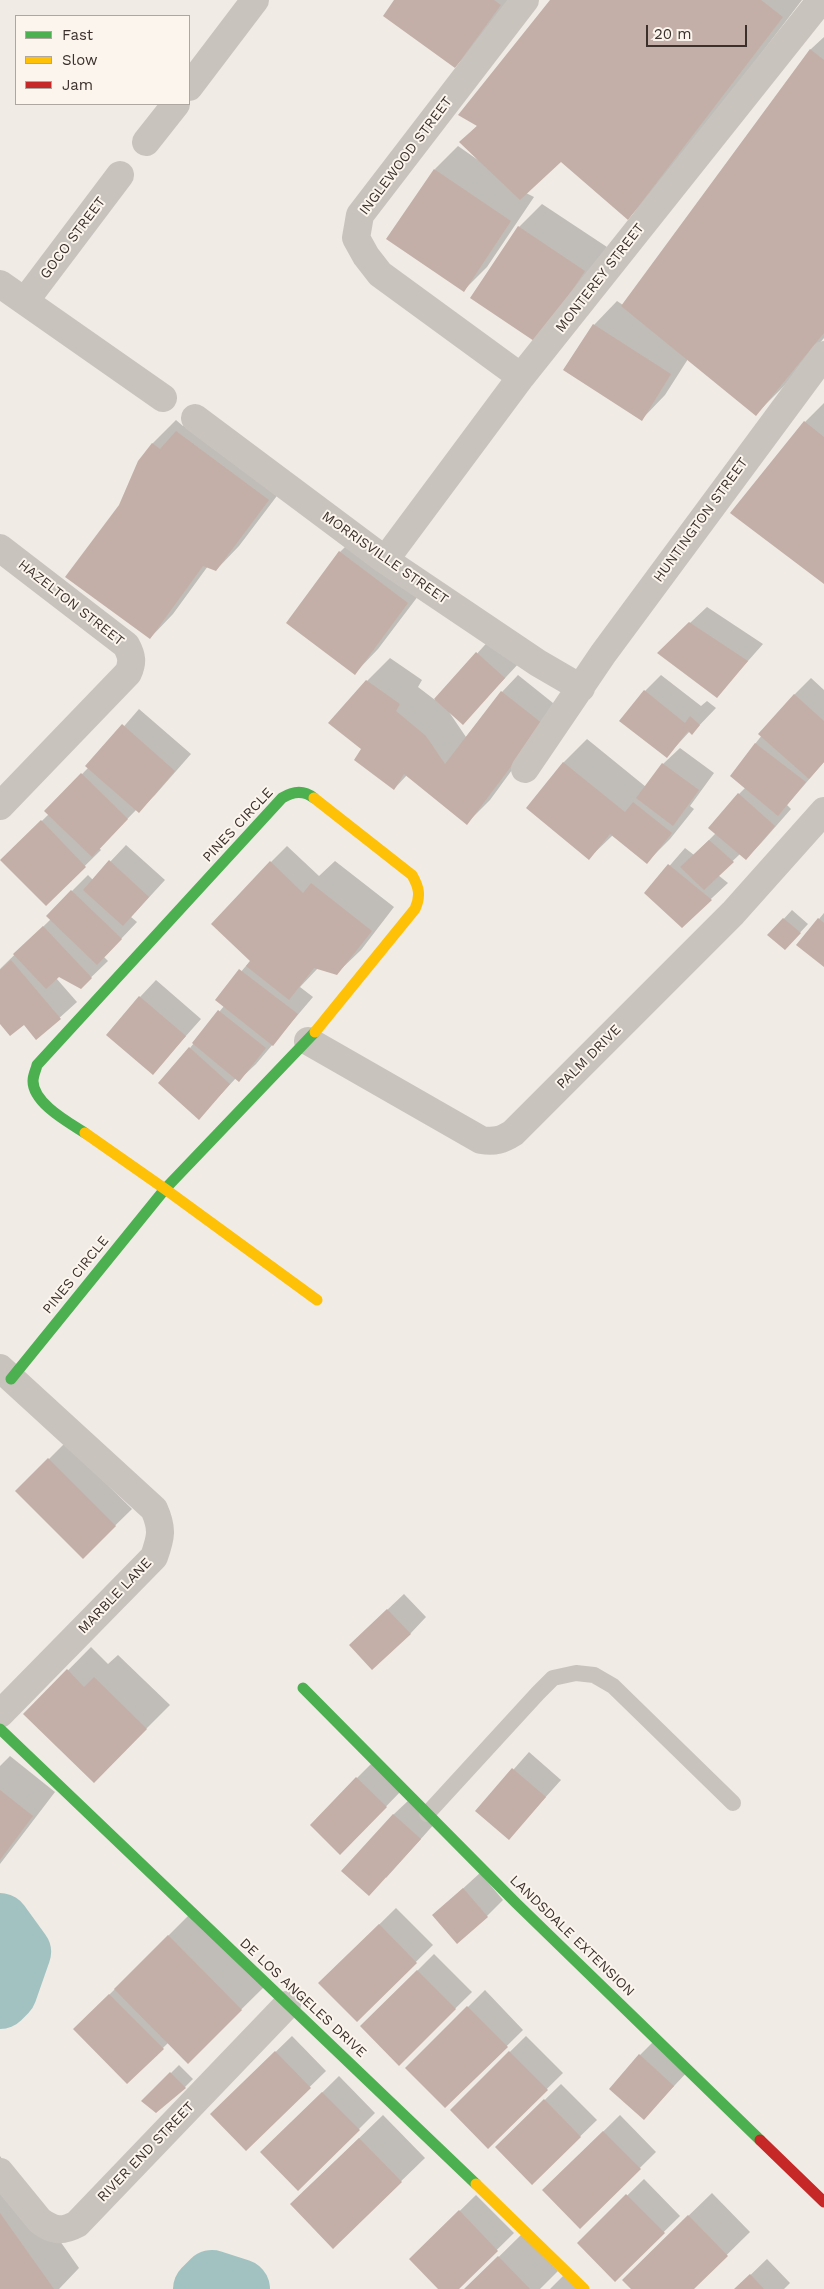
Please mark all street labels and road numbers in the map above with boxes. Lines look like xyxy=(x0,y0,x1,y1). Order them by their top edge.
street label: INGLEWOOD STREET xyxy=(356,94,456,218)
street label: GOCO STREET xyxy=(37,194,109,282)
street label: MONTEREY STREET xyxy=(552,220,648,336)
street label: HUNTINGTON STREET xyxy=(650,455,752,585)
street label: MORRISVILLE STREET xyxy=(319,508,451,608)
street label: HAZELTON STREET xyxy=(15,556,127,650)
street label: PINES CIRCLE xyxy=(199,784,277,866)
street label: PALM DRIVE xyxy=(553,1021,625,1093)
street label: PINES CIRCLE xyxy=(39,1233,113,1317)
street label: MARBLE LANE xyxy=(75,1555,155,1637)
street label: LANDSDALE EXTENSION xyxy=(506,1872,638,2000)
street label: DE LOS ANGELES DRIVE xyxy=(236,1935,370,2061)
street label: RIVER END STREET xyxy=(94,2099,198,2205)

